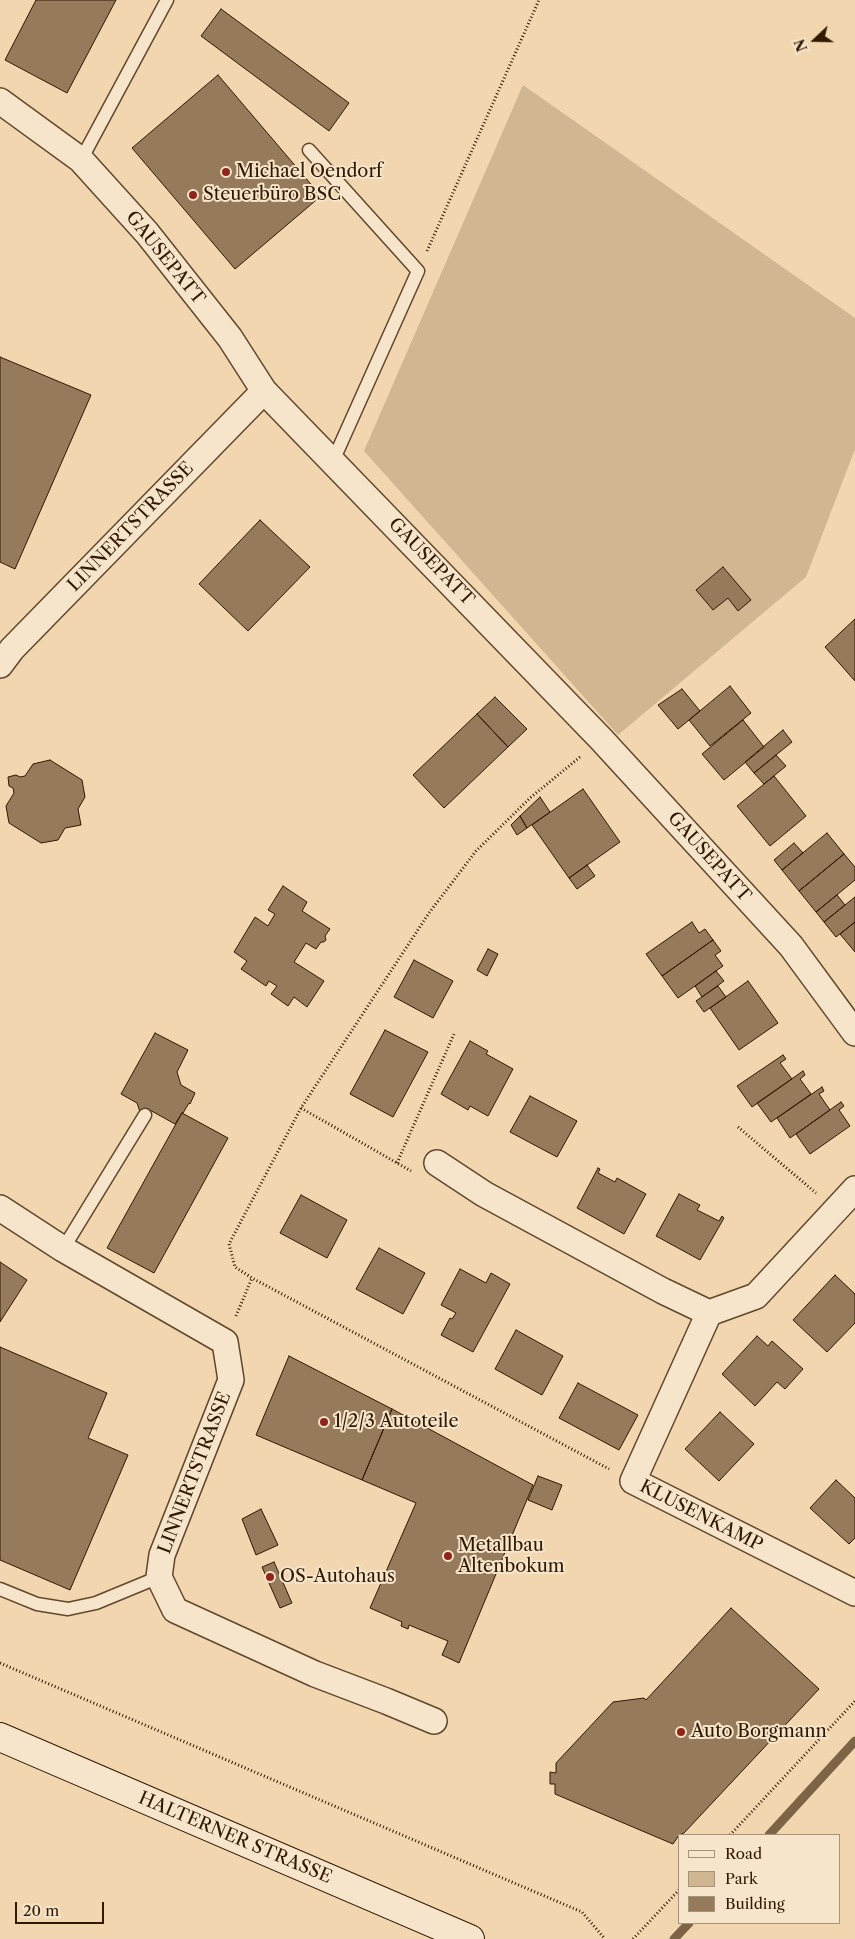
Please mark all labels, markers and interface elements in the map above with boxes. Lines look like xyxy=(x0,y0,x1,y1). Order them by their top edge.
north arrow xyxy=(790,15,840,65)
text: N xyxy=(790,36,812,54)
place label: Michael Oendorf xyxy=(236,161,382,183)
marker: Michael Oendorf xyxy=(220,166,232,178)
place label: Steuerbüro BSC xyxy=(203,184,341,206)
marker: Steuerbüro BSC xyxy=(187,189,199,201)
street label: GAUSEPATT xyxy=(121,207,209,309)
street label: LINNERTSTRASSE xyxy=(64,458,198,596)
street label: GAUSEPATT xyxy=(384,514,478,610)
street label: GAUSEPATT xyxy=(663,808,755,906)
street label: LINNERTSTRASSE xyxy=(154,1389,236,1557)
place label: 1/2/3 Autoteile xyxy=(334,1411,459,1433)
marker: 1/2/3 Autoteile xyxy=(318,1416,330,1428)
street label: KLUSENKAMP xyxy=(636,1476,766,1556)
place label: Metallbau Altenbokum xyxy=(458,1535,565,1578)
marker: Metallbau Altenbokum xyxy=(442,1550,454,1562)
place label: OS-Autohaus xyxy=(280,1566,395,1588)
marker: OS-Autohaus xyxy=(264,1571,276,1583)
place label: Auto Borgmann xyxy=(691,1721,827,1743)
marker: Auto Borgmann xyxy=(675,1726,687,1738)
street label: HALTERNER STRASSE xyxy=(135,1787,335,1889)
legend xyxy=(678,1834,840,1924)
text: Road xyxy=(725,1844,762,1863)
text: Park xyxy=(725,1869,758,1888)
scale bar xyxy=(18,1892,106,1924)
text: Building xyxy=(725,1894,785,1913)
text: 20 m xyxy=(23,1901,59,1920)

